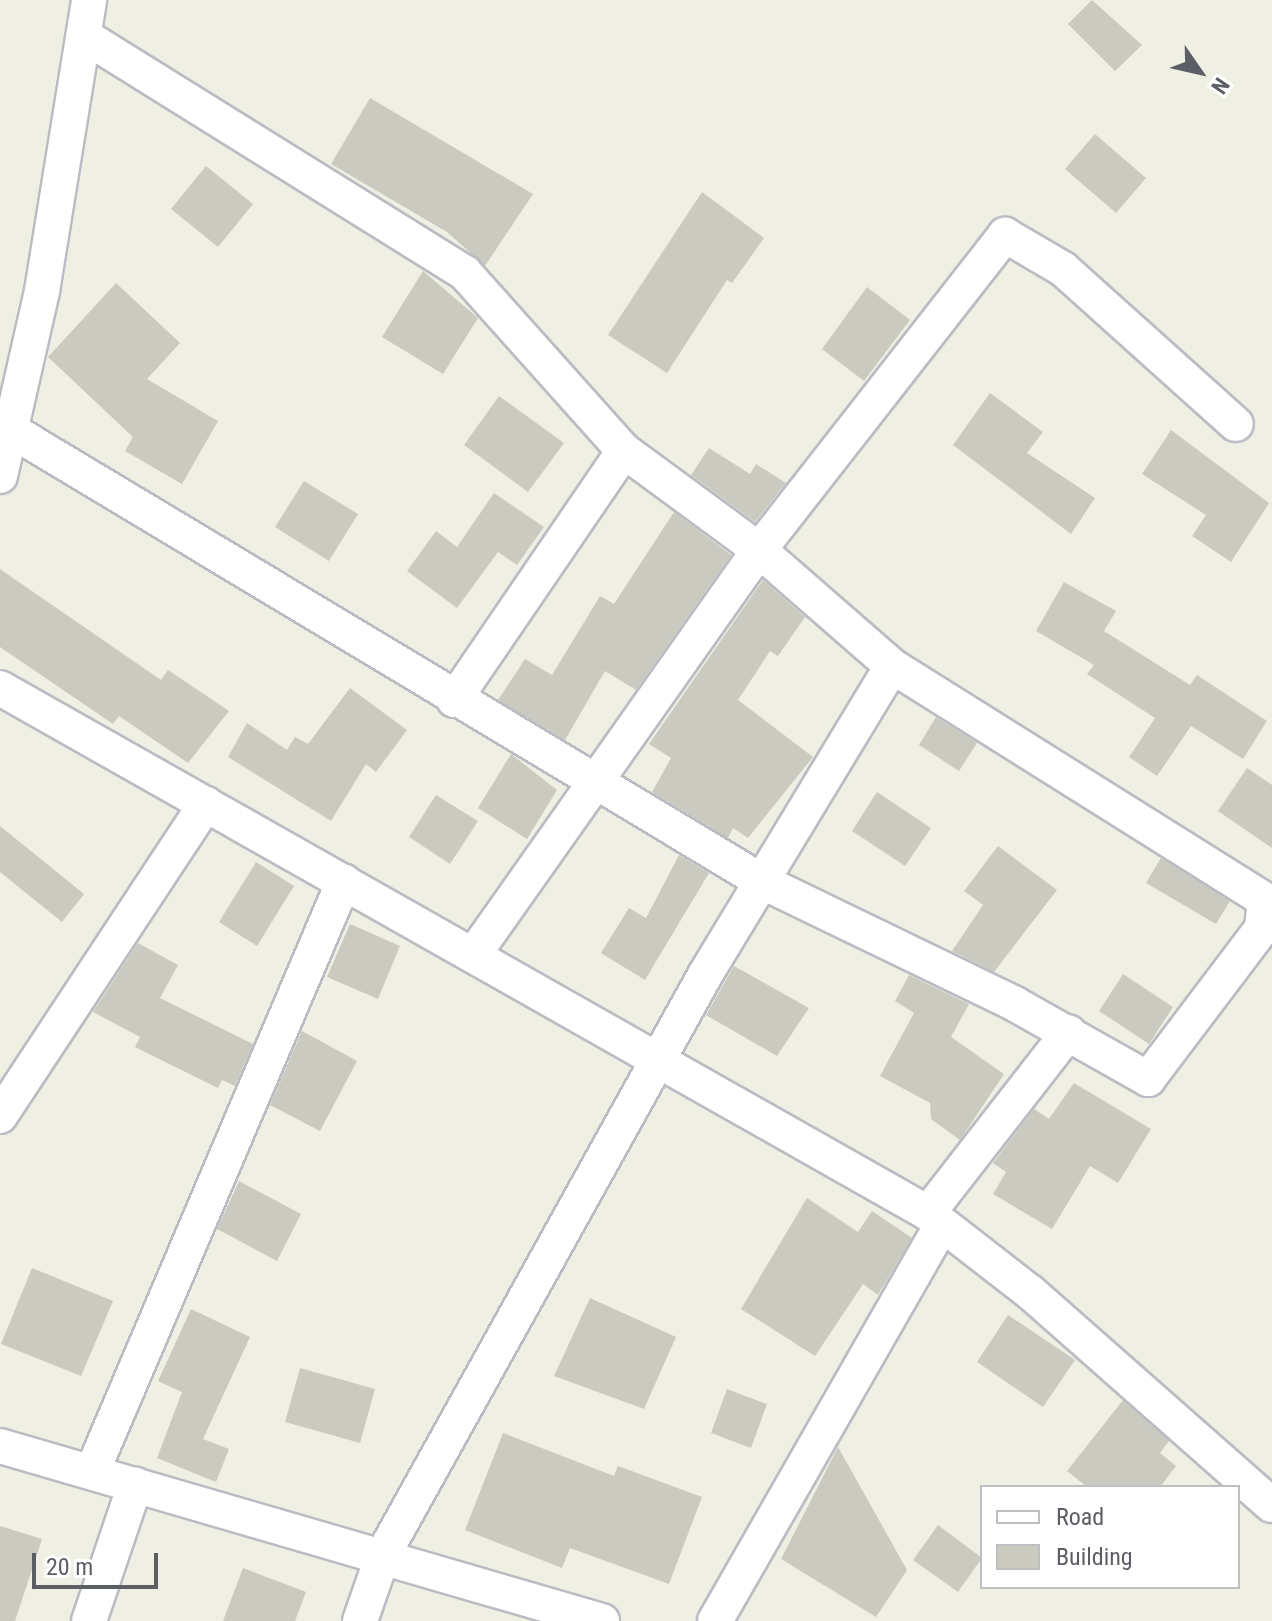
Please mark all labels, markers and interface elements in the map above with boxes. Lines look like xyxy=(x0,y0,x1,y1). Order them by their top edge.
north arrow xyxy=(1160,32,1240,112)
text: N xyxy=(1206,73,1234,98)
legend xyxy=(980,1485,1240,1589)
text: Road xyxy=(1056,1503,1104,1531)
scale bar xyxy=(36,1537,162,1587)
text: Building xyxy=(1056,1543,1133,1571)
text: 20 m xyxy=(46,1553,93,1581)

